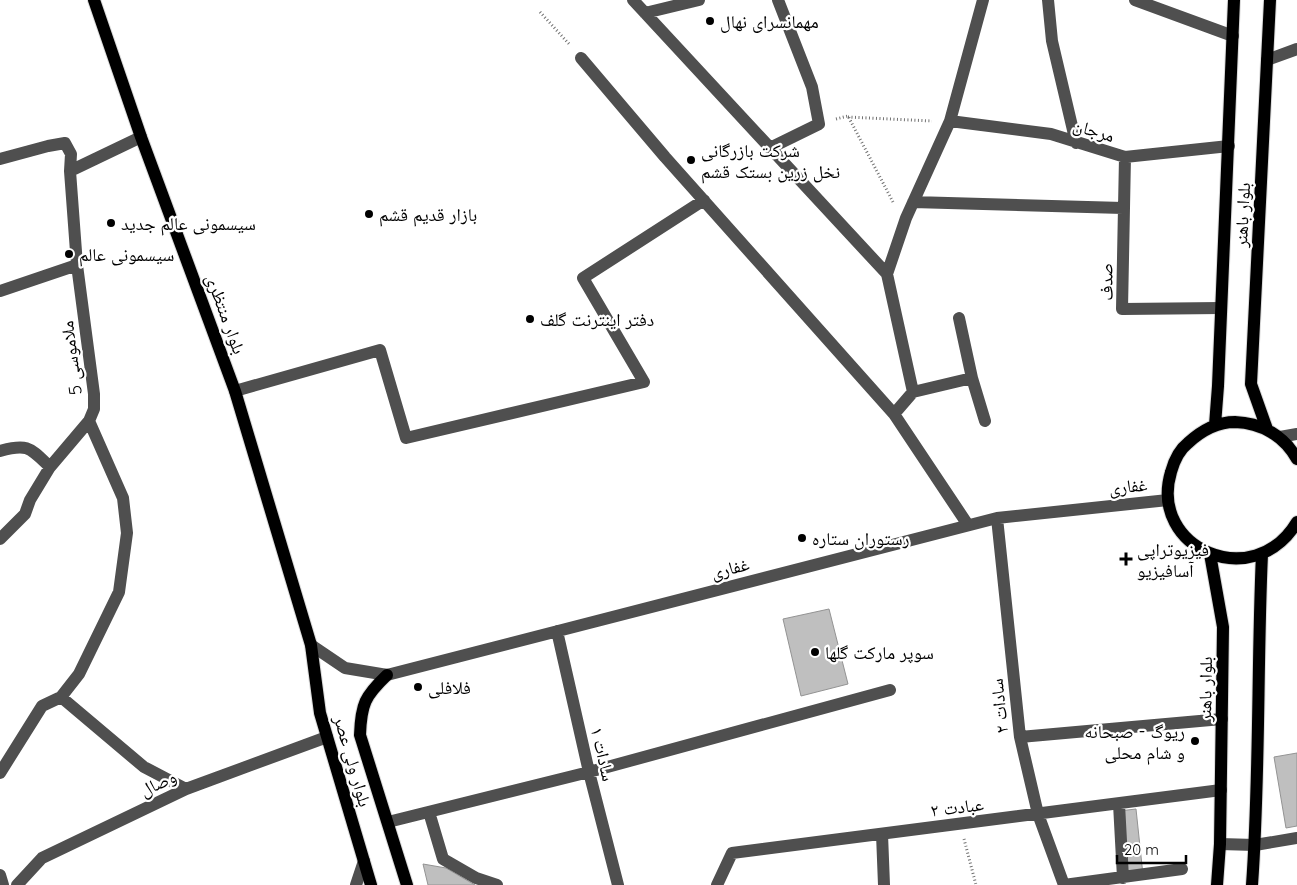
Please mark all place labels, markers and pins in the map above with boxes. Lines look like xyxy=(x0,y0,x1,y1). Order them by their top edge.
place label: مهمانسرای نهال xyxy=(720,10,819,33)
marker: مهمانسرای نهال xyxy=(704,15,716,27)
place label: شرکت بازرگانی نخل زرین بستک قشم xyxy=(701,139,840,184)
marker: شرکت بازرگانی نخل زرین بستک قشم xyxy=(685,154,697,166)
place label: بازار قدیم قشم xyxy=(379,203,477,227)
marker: بازار قدیم قشم xyxy=(363,208,375,220)
place label: سیسمونی عالم جدید xyxy=(121,212,256,236)
marker: سیسمونی عالم جدید xyxy=(105,217,117,229)
place label: سیسمونی عالم xyxy=(79,243,174,267)
marker: سیسمونی عالم xyxy=(63,248,75,260)
place label: دفتر اینترنت گلف xyxy=(540,308,654,331)
marker: دفتر اینترنت گلف xyxy=(524,313,536,325)
place label: رستوران ستاره xyxy=(812,527,910,550)
marker: رستوران ستاره xyxy=(796,532,808,544)
place label: فیزیوتراپی آسافیزیو xyxy=(1137,538,1209,582)
marker: فیزیوتراپی آسافیزیو xyxy=(1119,552,1133,566)
place label: سوپر مارکت گلها xyxy=(825,641,934,664)
marker: سوپر مارکت گلها xyxy=(809,646,821,658)
place label: فلافلی xyxy=(428,676,471,699)
marker: فلافلی xyxy=(412,681,424,693)
place label: ریوگ - صبحانه و شام محلی xyxy=(1085,720,1185,765)
marker: ریوگ - صبحانه و شام محلی xyxy=(1189,735,1201,747)

